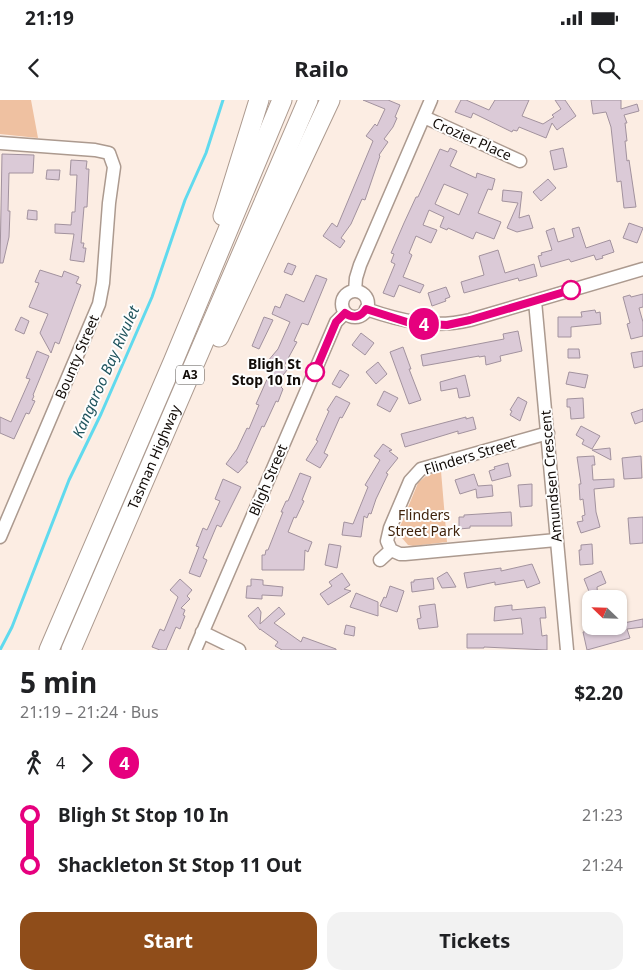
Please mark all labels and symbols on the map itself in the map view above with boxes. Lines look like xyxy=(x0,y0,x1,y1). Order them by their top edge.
street label: Crozier Place xyxy=(430,113,515,164)
unlabelled marker xyxy=(561,280,581,300)
water label: Kangaroo Bay Rivulet xyxy=(67,302,144,441)
line badge: 4 xyxy=(408,308,440,340)
street label: Bounty Street xyxy=(50,312,103,402)
place label: Bligh St Stop 10 In xyxy=(232,354,301,389)
marker: Bligh St Stop 10 In xyxy=(305,362,325,382)
road number: A3 xyxy=(176,366,204,384)
street label: Tasman Highway xyxy=(123,401,185,512)
street label: Amundsen Crescent xyxy=(535,409,566,543)
street label: Flinders Street xyxy=(422,433,518,478)
street label: Bligh Street xyxy=(244,441,291,519)
park label: Flinders Street Park xyxy=(388,505,461,540)
north arrow xyxy=(582,590,628,635)

